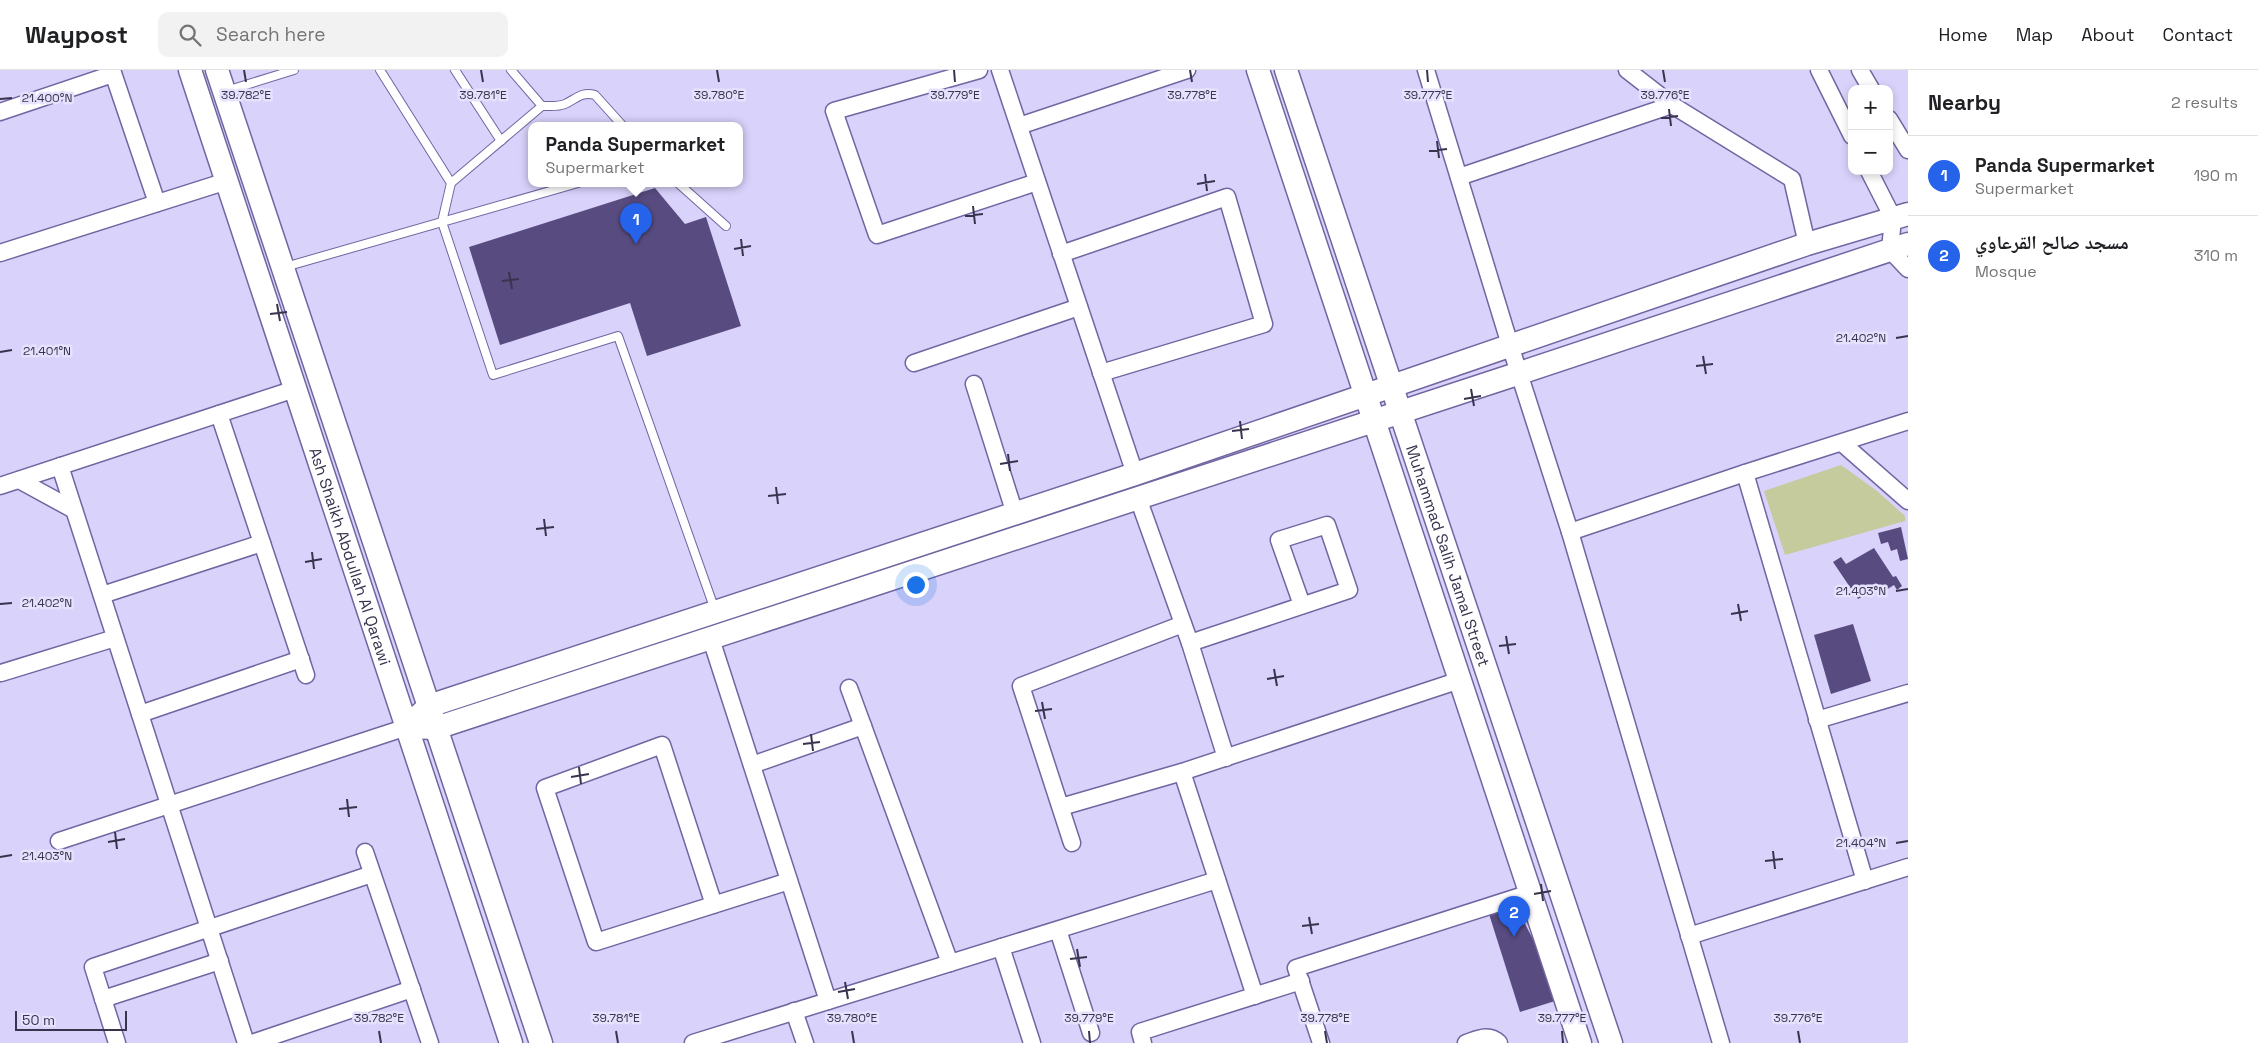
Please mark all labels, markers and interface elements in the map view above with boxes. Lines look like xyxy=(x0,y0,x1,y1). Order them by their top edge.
search box xyxy=(158,12,508,57)
text: Waypost xyxy=(25,19,128,50)
icon: search xyxy=(176,21,204,49)
text: Search here xyxy=(216,22,326,47)
text: Home xyxy=(1939,23,1988,46)
text: Map xyxy=(2016,23,2053,46)
text: About xyxy=(2081,23,2135,46)
text: Contact xyxy=(2163,23,2233,46)
map controls xyxy=(1848,85,1893,175)
button: + xyxy=(1848,85,1893,130)
text: 39.782°E xyxy=(221,87,271,103)
text: 39.781°E xyxy=(459,87,507,103)
text: 39.780°E xyxy=(694,87,744,103)
text: 39.779°E xyxy=(930,87,980,103)
text: 39.778°E xyxy=(1167,87,1217,103)
text: 39.777°E xyxy=(1404,87,1453,103)
text: 39.776°E xyxy=(1640,87,1690,103)
text: Nearby xyxy=(1928,89,2001,116)
text: 21.400°N xyxy=(22,90,72,106)
text: 2 results xyxy=(2171,92,2238,113)
popup xyxy=(528,122,743,187)
button: − xyxy=(1848,130,1893,175)
text: Panda Supermarket xyxy=(546,132,725,157)
text: Panda Supermarket xyxy=(1975,153,2155,178)
text: Supermarket xyxy=(546,157,645,178)
text: 1 xyxy=(1940,165,1948,186)
text: 190 m xyxy=(2193,165,2238,186)
text: Supermarket xyxy=(1975,178,2074,199)
pin: 1 xyxy=(620,203,652,244)
text: مسجد صالح القرعاوي xyxy=(1975,230,2129,255)
text: 2 xyxy=(1939,245,1949,266)
text: 310 m xyxy=(2194,245,2238,266)
text: Mosque xyxy=(1975,261,2037,282)
text: 21.402°N xyxy=(1836,330,1886,346)
text: 21.401°N xyxy=(23,343,71,359)
street label: Muhammad Salih Jamal Street xyxy=(1401,442,1495,669)
street label: Ash Shaikh Abdullah Al Qarawi xyxy=(304,445,396,668)
your location xyxy=(903,572,929,598)
text: 21.403°N xyxy=(1836,583,1886,599)
text: 21.402°N xyxy=(22,595,72,611)
text: 21.404°N xyxy=(1836,835,1886,851)
text: 21.403°N xyxy=(22,848,72,864)
pin: 2 xyxy=(1498,896,1530,937)
scale bar xyxy=(15,1008,128,1031)
text: 39.782°E xyxy=(354,1010,404,1026)
text: 39.781°E xyxy=(592,1010,640,1026)
text: 39.780°E xyxy=(827,1010,877,1026)
text: 39.779°E xyxy=(1064,1010,1114,1026)
text: 39.778°E xyxy=(1300,1010,1350,1026)
text: 39.777°E xyxy=(1538,1010,1587,1026)
text: 39.776°E xyxy=(1773,1010,1823,1026)
text: 50 m xyxy=(22,1011,55,1029)

